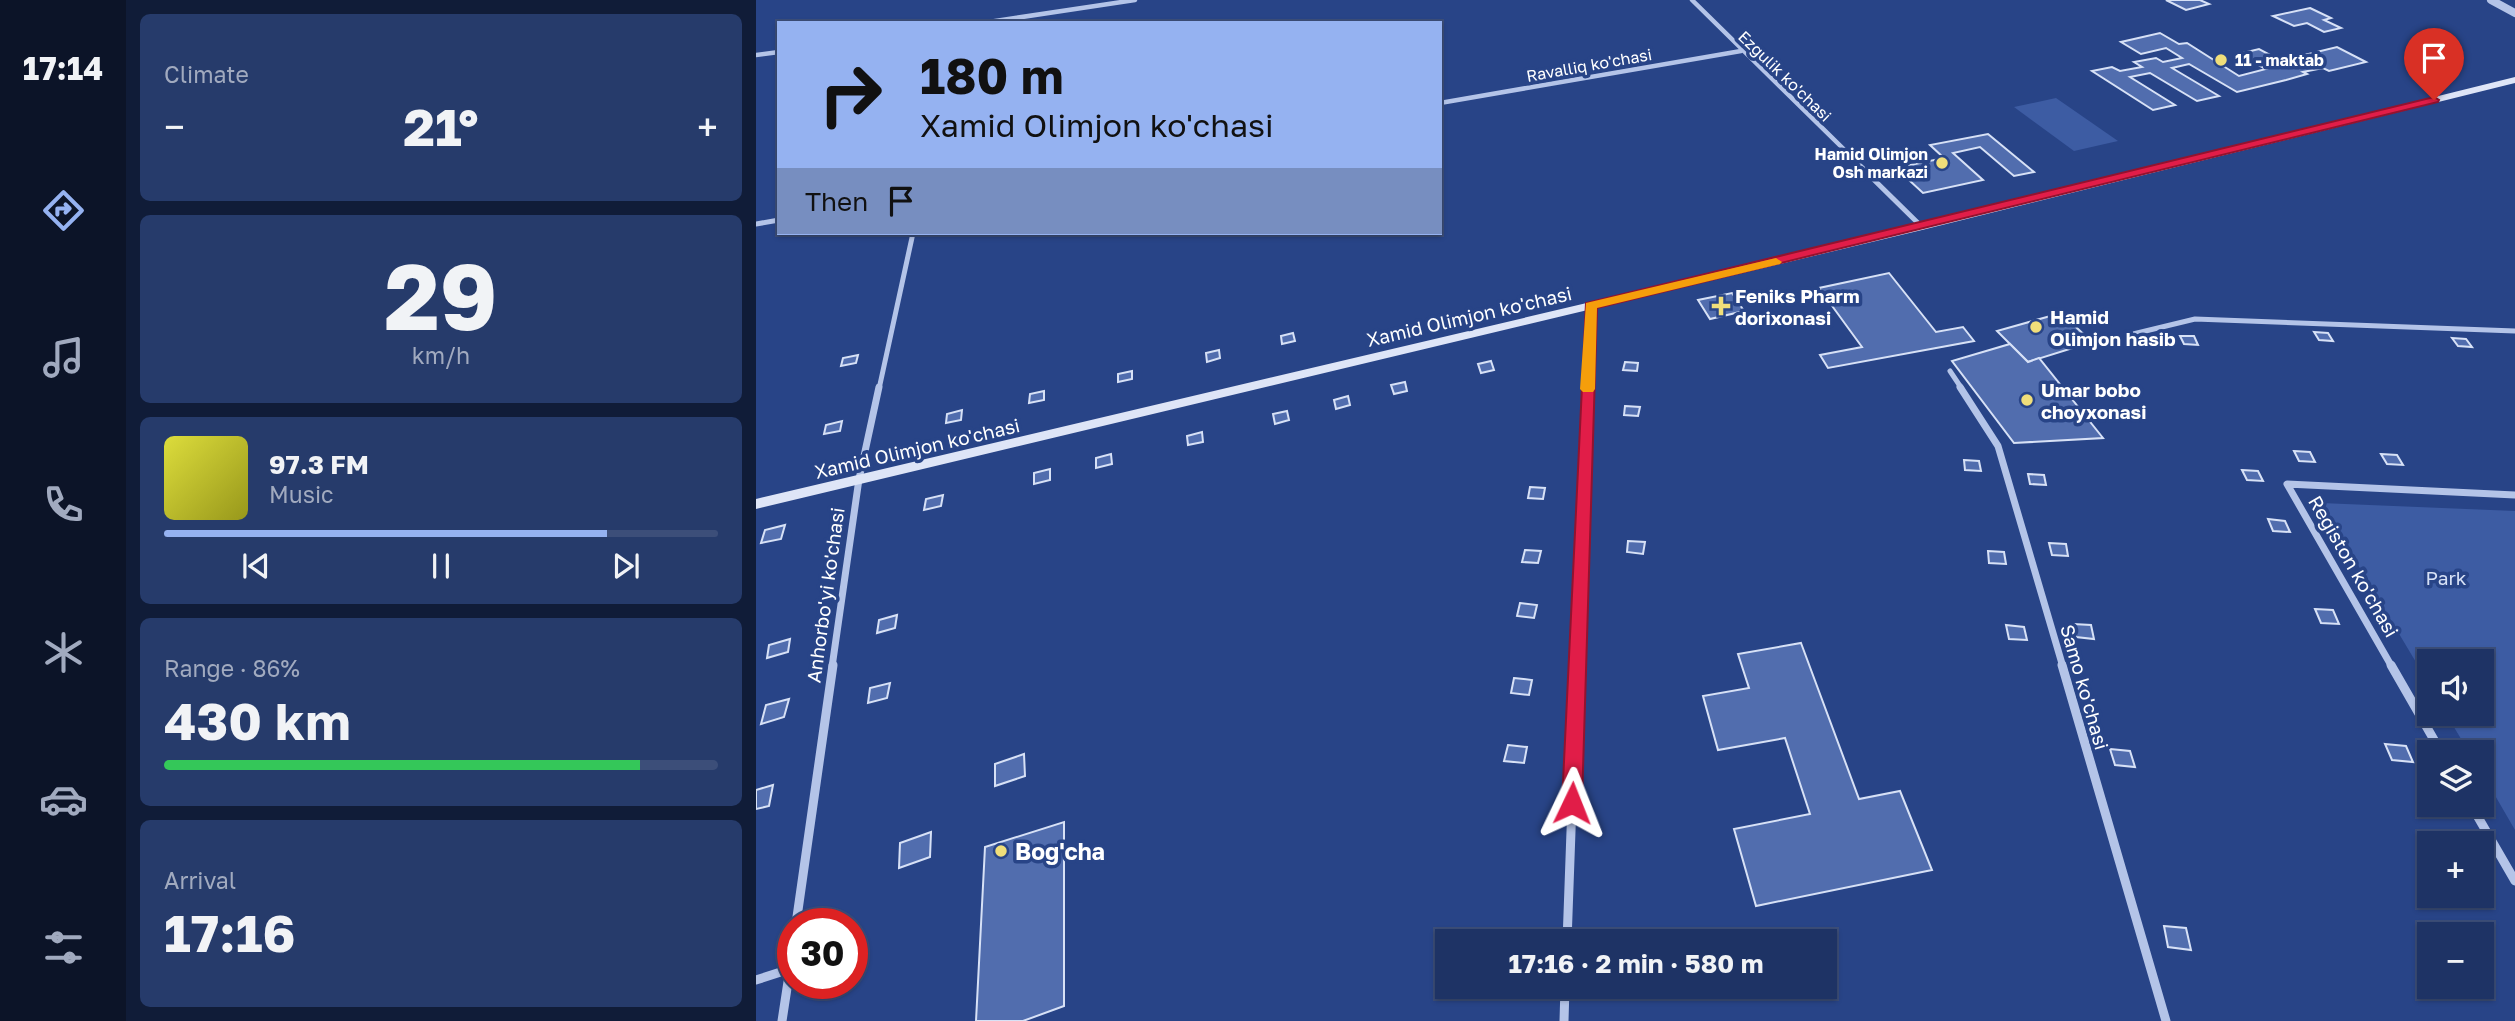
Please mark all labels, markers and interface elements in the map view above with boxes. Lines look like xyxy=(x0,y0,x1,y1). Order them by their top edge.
street label: Ezgulik ko'chasi xyxy=(1734,27,1836,125)
pin xyxy=(2404,28,2464,100)
icon: arrive xyxy=(2415,39,2453,77)
street label: Ravalliq ko'chasi xyxy=(1525,44,1653,86)
text: 180 m xyxy=(920,46,1064,105)
text: 17:14 xyxy=(23,49,103,87)
icon: right xyxy=(805,49,896,140)
place label: 11 - maktab xyxy=(2235,50,2324,70)
marker: 11 - maktab xyxy=(2213,52,2229,68)
text: Climate xyxy=(164,60,249,88)
text: 21° xyxy=(403,95,479,157)
text: − xyxy=(164,104,185,149)
text: + xyxy=(697,104,718,149)
text: Xamid Olimjon ko'chasi xyxy=(920,106,1274,144)
place label: Hamid Olimjon Osh markazi xyxy=(1815,144,1928,182)
marker: Hamid Olimjon Osh markazi xyxy=(1934,155,1950,171)
icon: arrive xyxy=(882,182,920,220)
icon: directions xyxy=(39,186,88,235)
text: Then xyxy=(805,186,868,217)
text: 29 xyxy=(384,241,498,350)
street label: Xamid Olimjon ko'chasi xyxy=(1364,281,1574,351)
place label: Feniks Pharm dorixonasi xyxy=(1735,284,1860,329)
marker: Feniks Pharm dorixonasi xyxy=(1713,298,1729,314)
place label: Hamid Olimjon hasib xyxy=(2050,305,2176,350)
marker: Hamid Olimjon hasib xyxy=(2028,319,2044,335)
icon: music xyxy=(39,333,88,382)
text: km/h xyxy=(412,341,470,369)
place label: Umar bobo choyxonasi xyxy=(2041,378,2146,423)
marker: Umar bobo choyxonasi xyxy=(2019,392,2035,408)
street label: Xamid Olimjon ko'chasi xyxy=(812,413,1022,483)
text: 97.3 FM xyxy=(269,449,369,480)
icon: phone xyxy=(39,480,88,529)
text: Music xyxy=(269,480,334,508)
street label: Registon ko'chasi xyxy=(2304,491,2404,641)
street label: Anhorbo'yi ko'chasi xyxy=(801,506,849,684)
icon: previous xyxy=(237,547,275,585)
icon: pause xyxy=(422,547,460,585)
icon: next xyxy=(607,547,645,585)
park label: Park xyxy=(2425,566,2467,589)
street label: Samo ko'chasi xyxy=(2056,622,2114,752)
icon: climate xyxy=(39,628,88,677)
map controls xyxy=(2417,649,2494,999)
button: sound xyxy=(2417,649,2494,726)
text: Range · 86% xyxy=(164,654,300,682)
text: 430 km xyxy=(164,689,351,751)
button: layers xyxy=(2417,740,2494,817)
position arrow xyxy=(1535,766,1609,840)
icon: car xyxy=(39,775,88,824)
button: + xyxy=(2417,831,2494,908)
place label: Bog'cha xyxy=(1015,837,1105,865)
marker: Bog'cha xyxy=(993,843,1009,859)
text: Arrival xyxy=(164,866,236,894)
text: 17:16 xyxy=(164,901,296,963)
speed limit sign: 30 xyxy=(777,908,868,999)
button: − xyxy=(2417,922,2494,999)
icon: filters xyxy=(39,923,88,972)
text: 17:16 · 2 min · 580 m xyxy=(1508,948,1764,979)

